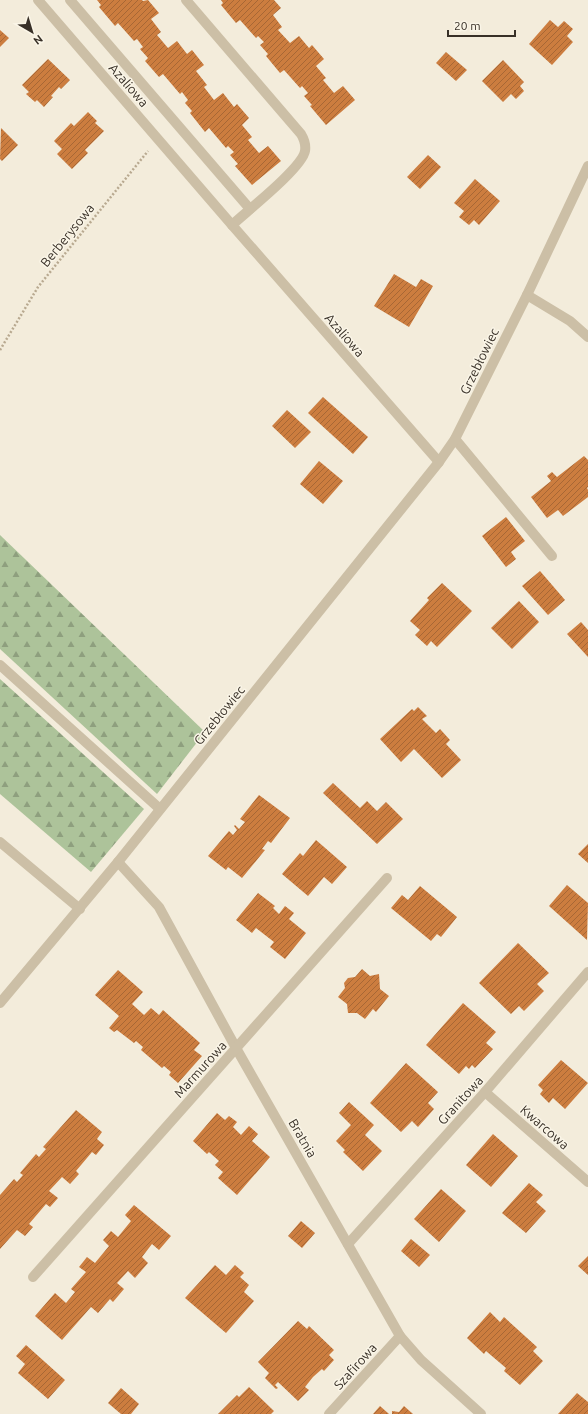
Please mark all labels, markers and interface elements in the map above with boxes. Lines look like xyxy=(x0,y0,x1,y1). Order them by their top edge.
north arrow xyxy=(12,12,52,52)
scale bar xyxy=(448,12,515,38)
text: 20 m xyxy=(454,19,481,32)
text: N xyxy=(31,33,45,47)
street label: Azaliowa xyxy=(107,61,151,109)
street label: Berberysowa xyxy=(37,201,97,269)
street label: Azaliowa xyxy=(323,311,367,359)
street label: Grzebłowiec xyxy=(457,326,501,396)
street label: Grzebłowiec xyxy=(191,683,247,747)
street label: Marmurowa xyxy=(171,1038,229,1100)
street label: Granitowa xyxy=(435,1073,485,1127)
street label: Kwarcowa xyxy=(518,1102,572,1152)
street label: Bratnia xyxy=(286,1116,320,1160)
street label: Szafirowa xyxy=(331,1340,379,1392)

